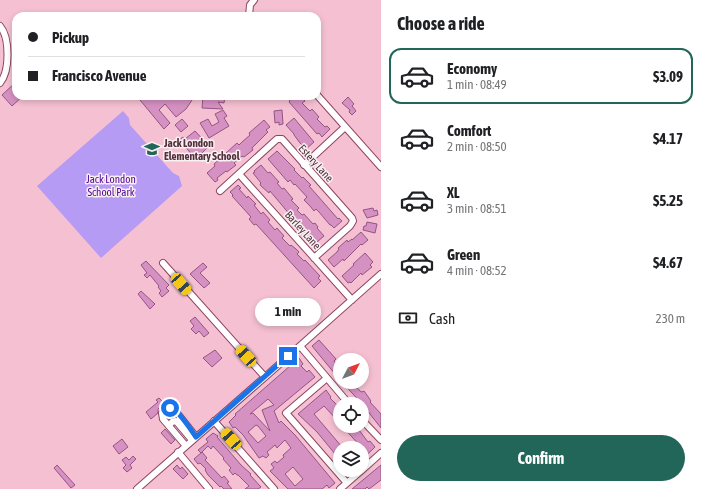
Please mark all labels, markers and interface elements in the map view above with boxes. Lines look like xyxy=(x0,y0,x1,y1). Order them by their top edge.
text: Choose a ride xyxy=(397,13,485,34)
text: Pickup xyxy=(52,29,89,46)
icon: car xyxy=(399,58,435,94)
text: Economy xyxy=(447,60,497,77)
text: Francisco Avenue xyxy=(52,67,147,84)
text: $3.09 xyxy=(653,68,683,85)
text: 1 min · 08:49 xyxy=(447,77,507,92)
icon: car xyxy=(399,120,435,156)
text: Comfort xyxy=(447,122,491,139)
text: $4.17 xyxy=(653,130,683,147)
place label: Jack London Elementary School xyxy=(163,137,241,162)
text: 2 min · 08:50 xyxy=(447,139,507,154)
school or university icon: Jack London Elementary School xyxy=(143,140,161,158)
street label: Estery Lane xyxy=(296,142,336,184)
park label: Jack London School Park xyxy=(86,173,136,198)
icon: car xyxy=(399,182,435,218)
text: XL xyxy=(447,184,460,201)
text: $5.25 xyxy=(653,192,683,209)
text: 3 min · 08:51 xyxy=(447,201,507,216)
street label: Barley Lane xyxy=(283,209,323,251)
icon: car xyxy=(399,244,435,280)
text: Green xyxy=(447,246,480,263)
text: $4.67 xyxy=(653,254,683,271)
text: 4 min · 08:52 xyxy=(447,263,507,278)
car xyxy=(169,271,193,297)
callout: 1 min xyxy=(255,298,321,326)
text: 1 min xyxy=(275,304,301,319)
icon: cash xyxy=(397,307,419,329)
text: Cash xyxy=(429,310,455,327)
text: 230 m xyxy=(656,311,685,326)
car xyxy=(234,343,258,369)
route end xyxy=(279,347,297,365)
north arrow xyxy=(333,353,369,389)
map controls xyxy=(333,353,369,477)
button: locate xyxy=(333,397,369,433)
route start xyxy=(161,399,179,417)
car xyxy=(219,426,243,452)
button: Confirm xyxy=(397,435,685,481)
button: layers xyxy=(333,441,369,477)

